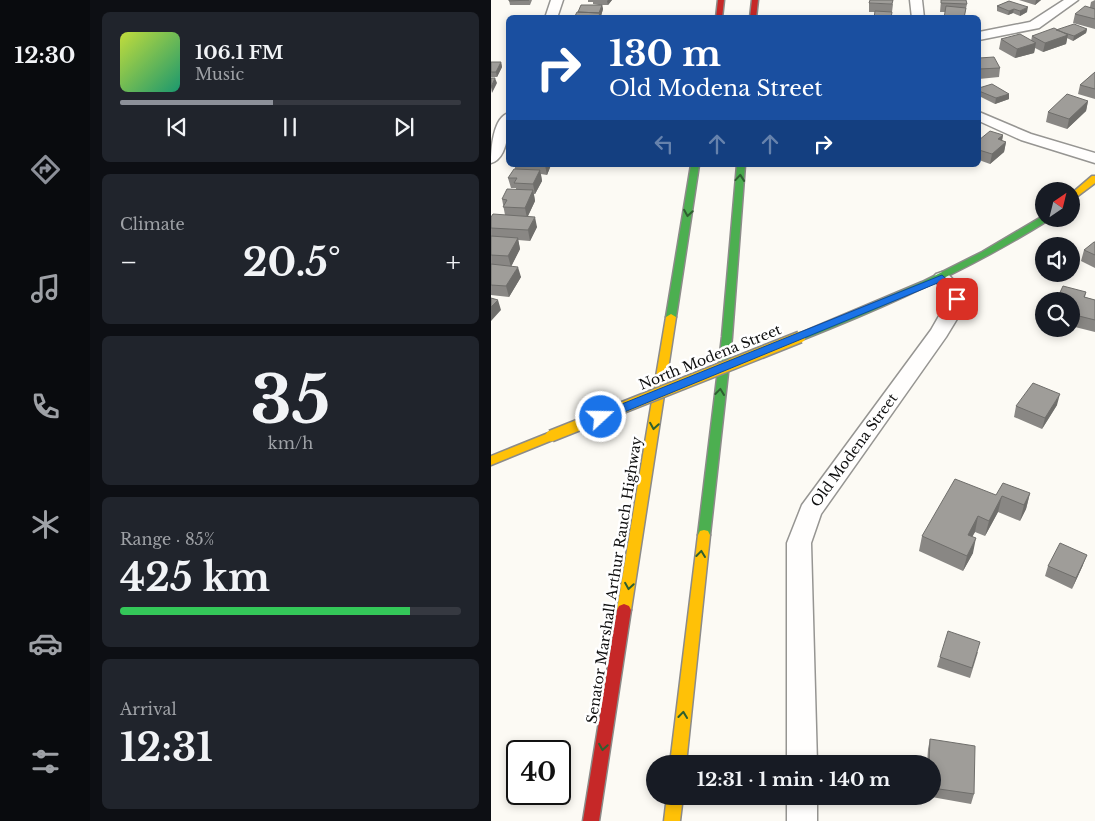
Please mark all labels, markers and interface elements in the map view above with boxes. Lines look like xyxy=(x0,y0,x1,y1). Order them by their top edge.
text: 130 m xyxy=(609,32,721,75)
icon: right xyxy=(526,35,591,100)
text: 106.1 FM xyxy=(195,41,284,64)
text: 12:30 xyxy=(15,42,75,69)
text: Music xyxy=(195,64,244,84)
text: Old Modena Street xyxy=(609,75,823,102)
icon: previous xyxy=(163,113,191,141)
icon: pause xyxy=(276,113,304,141)
icon: next xyxy=(390,113,418,141)
icon: left xyxy=(650,130,678,158)
icon: ahead xyxy=(703,130,731,158)
icon: ahead xyxy=(756,130,784,158)
icon: right xyxy=(809,130,837,158)
icon: directions xyxy=(28,152,63,187)
one-way arrow xyxy=(734,174,745,182)
north arrow xyxy=(1035,182,1080,228)
map controls xyxy=(1035,182,1080,337)
one-way arrow xyxy=(683,209,693,218)
text: Climate xyxy=(120,214,185,234)
button: sound xyxy=(1035,237,1080,282)
text: 20.5° xyxy=(243,239,341,286)
text: − xyxy=(120,245,138,280)
text: + xyxy=(446,245,461,280)
icon: music xyxy=(28,271,63,306)
pin xyxy=(936,278,978,320)
icon: arrive xyxy=(943,285,971,313)
button: search xyxy=(1035,292,1080,337)
street label: North Modena Street xyxy=(636,320,784,394)
text: 35 xyxy=(250,360,331,441)
one-way arrow xyxy=(714,388,725,396)
icon: phone xyxy=(28,389,63,424)
street label: Old Modena Street xyxy=(807,389,902,510)
position arrow xyxy=(574,390,626,442)
one-way arrow xyxy=(649,422,660,430)
text: km/h xyxy=(268,433,313,453)
street label: Senator Marshall Arthur Rauch Highway xyxy=(582,435,646,725)
icon: climate xyxy=(28,507,63,542)
text: Range · 85% xyxy=(120,529,214,549)
one-way arrow xyxy=(695,549,706,557)
text: 425 km xyxy=(120,554,270,601)
one-way arrow xyxy=(624,582,634,590)
icon: car xyxy=(28,626,63,661)
text: Arrival xyxy=(120,699,177,719)
one-way arrow xyxy=(677,711,688,719)
text: 12:31 xyxy=(120,724,213,771)
speed limit sign: 40 xyxy=(506,740,571,805)
one-way arrow xyxy=(599,742,609,751)
icon: filters xyxy=(28,744,63,779)
text: 12:31 · 1 min · 140 m xyxy=(697,768,890,791)

